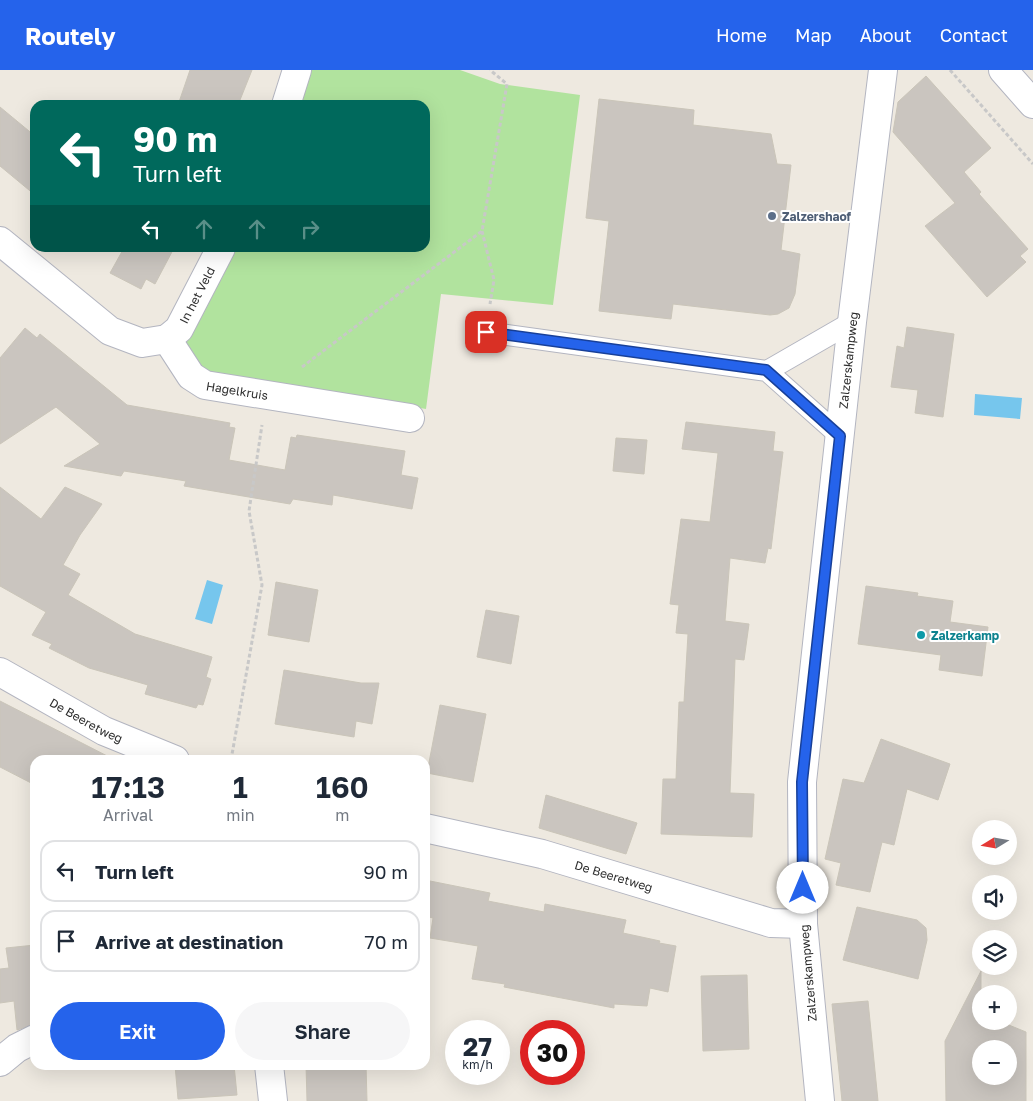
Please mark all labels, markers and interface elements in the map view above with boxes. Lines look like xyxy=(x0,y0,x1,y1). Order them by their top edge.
text: Routely xyxy=(25,21,116,50)
text: Home xyxy=(716,24,767,46)
text: Map xyxy=(795,24,832,46)
text: About xyxy=(860,24,912,46)
text: Contact xyxy=(940,24,1008,46)
text: 90 m xyxy=(133,118,217,160)
icon: left xyxy=(50,120,115,185)
text: Turn left xyxy=(133,160,222,187)
place label: Zalzershaof xyxy=(782,209,852,224)
marker: Zalzershaof xyxy=(766,210,778,222)
icon: left xyxy=(137,215,165,243)
icon: ahead xyxy=(190,215,218,243)
icon: ahead xyxy=(243,215,271,243)
icon: right xyxy=(296,215,324,243)
street label: In het Veld xyxy=(176,264,218,326)
pin xyxy=(465,311,507,353)
street label: Zalzerskampweg xyxy=(835,311,861,410)
icon: arrive xyxy=(472,318,500,346)
street label: Hagelkruis xyxy=(205,378,269,403)
place label: Zalzerkamp xyxy=(931,628,1000,643)
marker: Zalzerkamp xyxy=(915,629,927,641)
street label: De Beeretweg xyxy=(47,694,125,745)
text: 17:13 xyxy=(91,769,165,805)
text: 1 xyxy=(233,769,248,805)
text: 160 xyxy=(316,769,369,805)
text: Arrival xyxy=(103,805,153,825)
text: min xyxy=(226,805,255,825)
text: m xyxy=(335,805,349,825)
north arrow xyxy=(972,820,1018,865)
map controls xyxy=(972,820,1017,1085)
icon: left xyxy=(52,857,80,885)
street label: De Beeretweg xyxy=(573,857,655,895)
text: Turn left xyxy=(95,860,174,883)
text: 90 m xyxy=(363,860,408,883)
position arrow xyxy=(776,861,828,913)
button: sound xyxy=(972,875,1017,920)
street label: Zalzerskampweg xyxy=(796,924,820,1022)
icon: arrive xyxy=(52,927,80,955)
text: Arrive at destination xyxy=(95,930,283,953)
text: 70 m xyxy=(365,930,408,953)
button: layers xyxy=(972,930,1017,975)
button: + xyxy=(972,985,1017,1030)
button: Exit xyxy=(50,1002,225,1060)
button: Share xyxy=(235,1002,410,1060)
speed limit sign: 30 xyxy=(520,1020,585,1085)
text: 27 xyxy=(463,1031,492,1062)
button: − xyxy=(972,1040,1017,1085)
text: km/h xyxy=(462,1057,493,1072)

